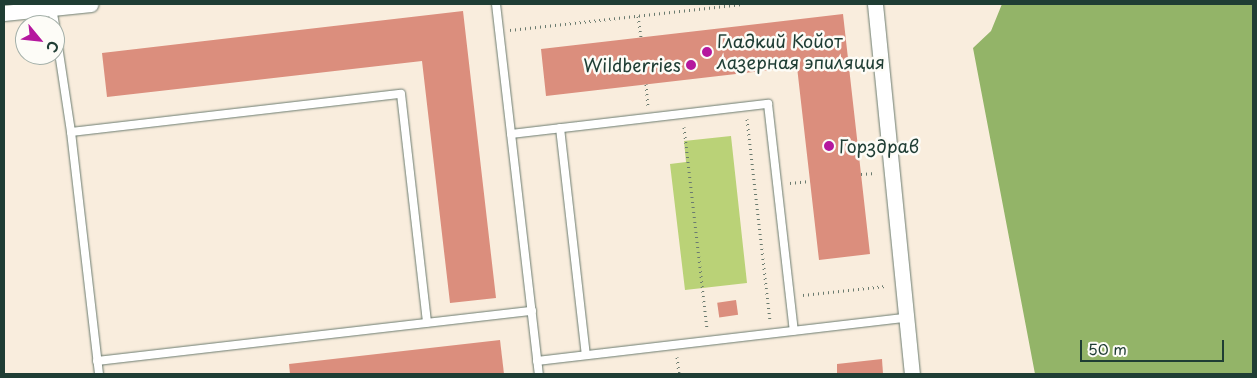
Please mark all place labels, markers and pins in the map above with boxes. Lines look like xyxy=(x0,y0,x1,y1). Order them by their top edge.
place label: Гладкий Койот лазерная эпиляция xyxy=(717,31,885,74)
marker: Гладкий Койот лазерная эпиляция xyxy=(701,46,713,58)
place label: Wildberries xyxy=(583,54,681,76)
marker: Wildberries xyxy=(685,59,697,71)
place label: Горздрав xyxy=(839,135,919,157)
marker: Горздрав xyxy=(823,140,835,152)

